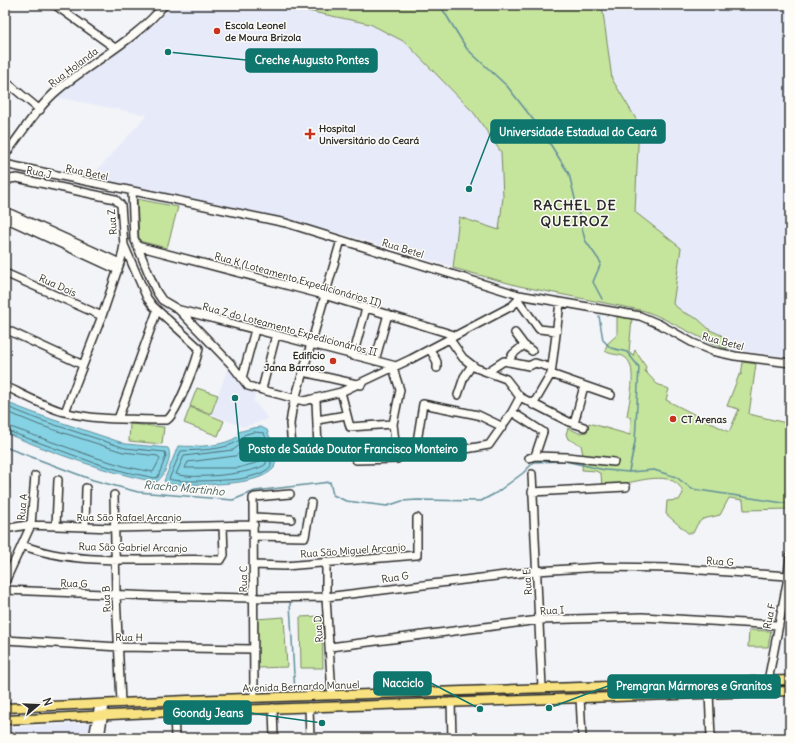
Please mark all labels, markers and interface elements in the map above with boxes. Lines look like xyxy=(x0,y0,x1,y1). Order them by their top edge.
place label: Escola Leonel de Moura Brizola xyxy=(225,19,302,44)
marker: Escola Leonel de Moura Brizola xyxy=(212,26,222,36)
street label: Rua Holanda xyxy=(46,44,101,90)
callout: Creche Augusto Pontes xyxy=(246,49,377,72)
text: Creche Augusto Pontes xyxy=(255,53,369,68)
callout: Universidade Estadual do Ceará xyxy=(491,120,665,143)
place label: Hospital Universitário do Ceará xyxy=(319,122,420,147)
text: Universidade Estadual do Ceará xyxy=(499,125,658,139)
marker: Hospital Universitário do Ceará xyxy=(304,128,316,140)
street label: Rua Betel xyxy=(64,162,109,183)
street label: Rua J xyxy=(25,163,53,181)
district label: RACHEL DE QUEIROZ xyxy=(533,196,617,230)
street label: Rua Z xyxy=(105,208,120,235)
street label: Rua Betel xyxy=(380,236,425,261)
street label: Rua K (Loteamento Expedicionários II) xyxy=(213,249,383,310)
street label: Rua Dois xyxy=(37,271,79,300)
street label: Rua Z do Loteamento Expedicionários II xyxy=(201,300,379,359)
street label: Rua Betel xyxy=(700,330,745,353)
place label: Edifício Jana Barroso xyxy=(264,349,325,374)
marker: Edifício Jana Barroso xyxy=(328,356,338,366)
place label: CT Arenas xyxy=(681,413,727,426)
marker: CT Arenas xyxy=(668,414,678,424)
callout: Posto de Saúde Doutor Francisco Monteiro xyxy=(240,438,466,461)
text: Posto de Saúde Doutor Francisco Monteiro xyxy=(248,442,458,456)
water label: Riacho Martinho xyxy=(143,477,226,499)
street label: Rua A xyxy=(15,493,30,521)
street label: Rua São Rafael Arcanjo xyxy=(77,511,182,524)
street label: Rua São Gabriel Arcanjo xyxy=(78,540,188,555)
street label: Rua São Miguel Arcanjo xyxy=(300,540,407,561)
street label: Rua G xyxy=(706,554,734,569)
street label: Rua C xyxy=(237,565,250,593)
street label: Rua E xyxy=(520,568,535,595)
street label: Rua G xyxy=(381,569,410,586)
street label: Rua G xyxy=(60,577,88,590)
street label: Rua B xyxy=(99,585,114,613)
street label: Rua F xyxy=(760,602,779,630)
street label: Rua I xyxy=(539,603,565,618)
street label: Rua D xyxy=(311,615,326,643)
street label: Rua H xyxy=(115,631,143,644)
callout: Nacciclo xyxy=(374,672,431,695)
callout: Premgran Mármores e Granitos xyxy=(608,675,780,698)
text: Nacciclo xyxy=(382,676,424,690)
street label: Avenida Bernardo Manuel xyxy=(242,678,360,695)
text: Premgran Mármores e Granitos xyxy=(616,679,772,694)
north arrow xyxy=(18,685,58,725)
text: N xyxy=(40,696,55,708)
callout: Goondy Jeans xyxy=(164,701,251,724)
text: Goondy Jeans xyxy=(172,706,244,721)

